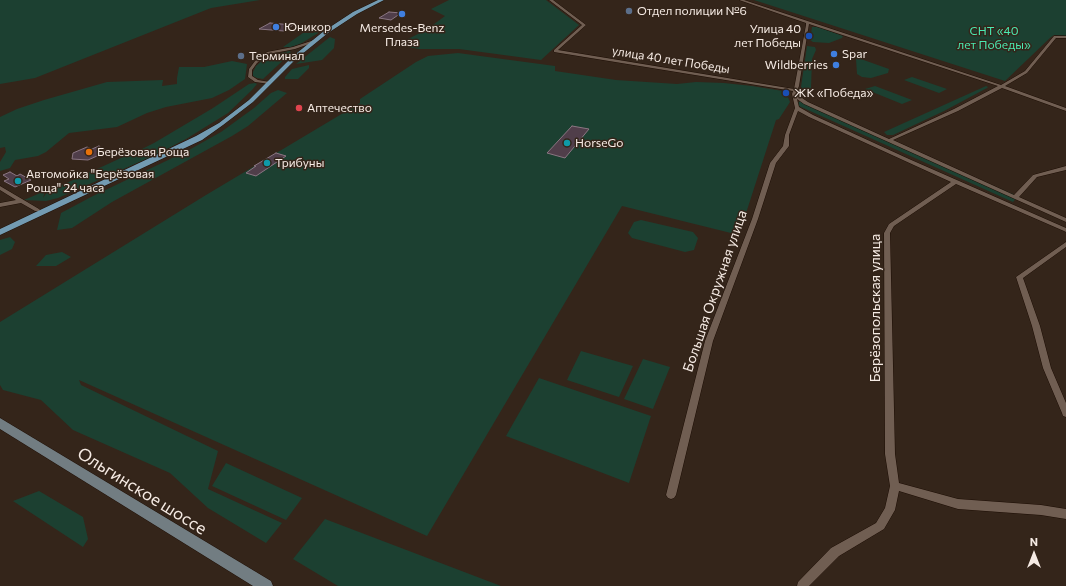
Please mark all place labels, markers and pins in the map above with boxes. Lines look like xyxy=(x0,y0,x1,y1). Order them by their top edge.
place label: Отдел полиции №6 xyxy=(637,4,747,18)
marker: Отдел полиции №6 xyxy=(624,6,634,16)
marker: Mersedes-Benz Плаза xyxy=(397,9,407,19)
place label: Юникор xyxy=(284,20,331,34)
place label: Mersedes-Benz Плаза xyxy=(360,21,444,49)
marker: Юникор xyxy=(271,22,281,32)
place label: Улица 40 лет Победы xyxy=(734,22,801,50)
marker: Улица 40 лет Победы xyxy=(804,31,814,41)
place label: Spar xyxy=(842,47,867,61)
place label: Терминал xyxy=(249,49,305,63)
marker: Spar xyxy=(829,49,839,59)
marker: Терминал xyxy=(236,51,246,61)
place label: Wildberries xyxy=(765,58,828,72)
marker: Wildberries xyxy=(831,60,841,70)
place label: ЖК «Победа» xyxy=(794,86,873,100)
marker: ЖК «Победа» xyxy=(781,88,791,98)
place label: Аптечество xyxy=(307,101,372,115)
marker: Аптечество xyxy=(294,103,304,113)
place label: HorseGo xyxy=(575,136,624,150)
marker: HorseGo xyxy=(562,138,572,148)
place label: Берёзовая Роща xyxy=(97,145,189,159)
marker: Берёзовая Роща xyxy=(84,147,94,157)
place label: Трибуны xyxy=(275,156,324,170)
marker: Трибуны xyxy=(262,158,272,168)
place label: Автомойка "Берёзовая Роща" 24 часа xyxy=(26,167,154,195)
marker: Автомойка "Берёзовая Роща" 24 часа xyxy=(13,176,23,186)

